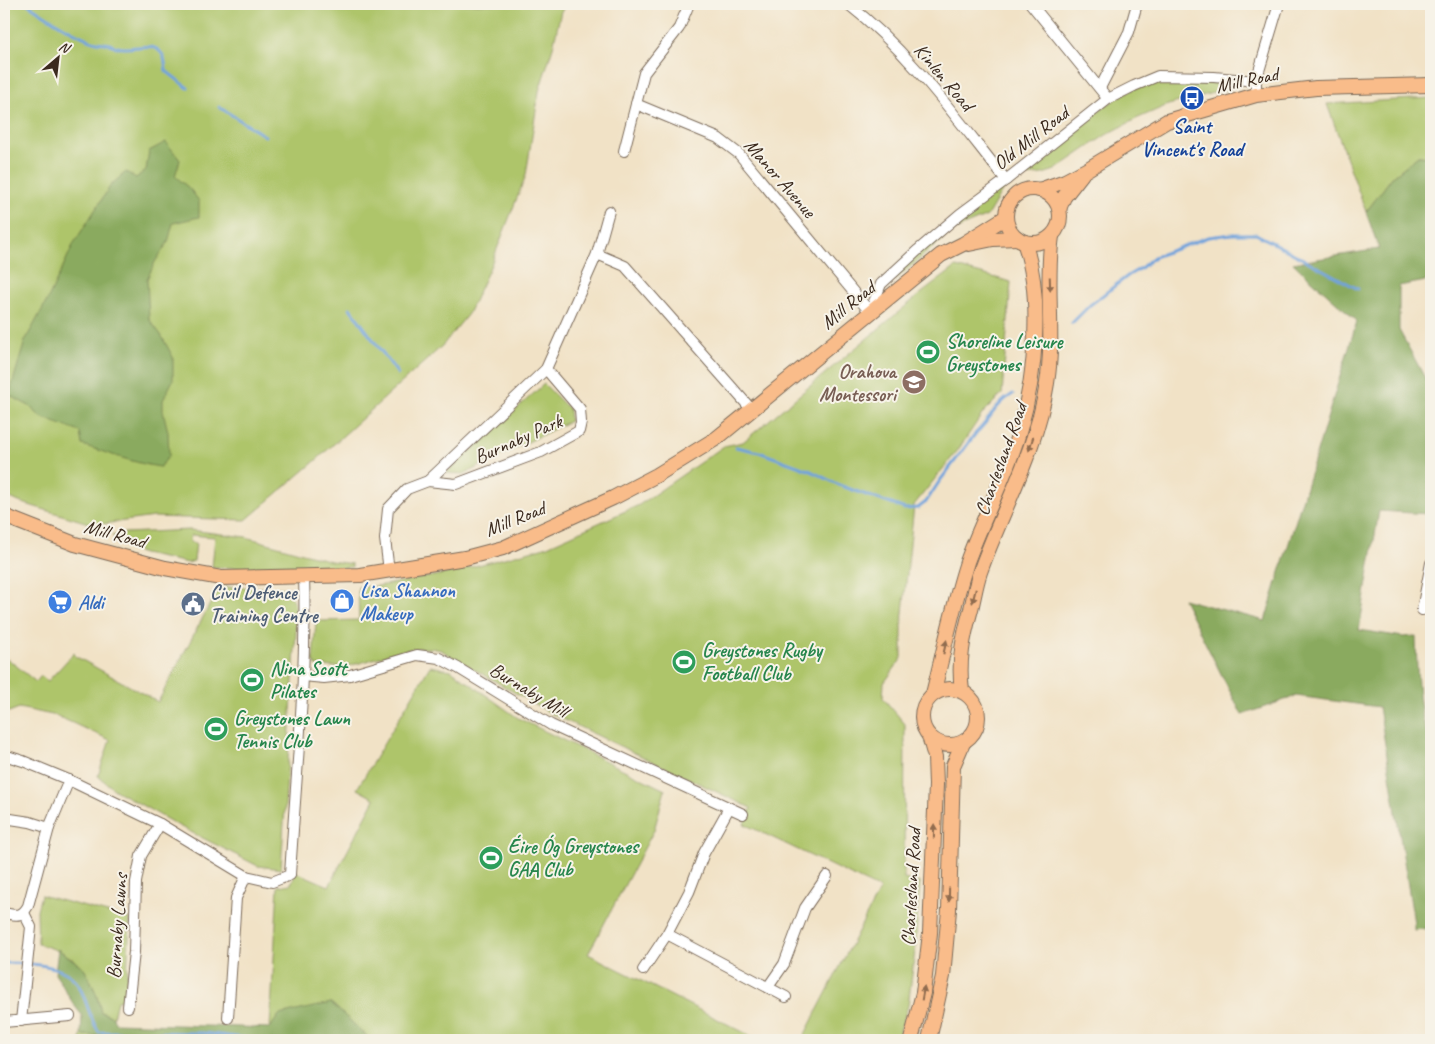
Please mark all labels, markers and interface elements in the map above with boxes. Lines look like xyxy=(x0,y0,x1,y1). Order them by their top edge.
north arrow xyxy=(32,32,82,82)
text: N xyxy=(56,37,74,58)
street label: Kinlen Road xyxy=(908,38,982,118)
street label: Mill Road xyxy=(1214,61,1283,99)
bus stop icon: Saint Vincent's Road xyxy=(1179,85,1205,111)
street label: Old Mill Road xyxy=(988,99,1076,175)
place label: Saint Vincent's Road xyxy=(1142,114,1246,162)
street label: Manor Avenue xyxy=(739,133,822,224)
street label: Mill Road xyxy=(816,273,883,335)
one-way arrow xyxy=(1046,276,1054,292)
place label: Shoreline Leisure Greystones xyxy=(946,329,1064,378)
sports icon: Shoreline Leisure Greystones xyxy=(915,339,941,365)
place label: Orahova Montessori xyxy=(819,359,899,407)
school or university icon: Orahova Montessori xyxy=(901,369,927,395)
street label: Charlesland Road xyxy=(969,396,1034,519)
street label: Burnaby Park xyxy=(470,408,567,469)
one-way arrow xyxy=(1027,437,1034,452)
street label: Mill Road xyxy=(481,494,552,542)
street label: Mill Road xyxy=(81,514,152,555)
place label: Lisa Shannon Makeup xyxy=(360,578,456,626)
place label: Civil Defence Training Centre xyxy=(210,580,319,628)
shop icon: Lisa Shannon Makeup xyxy=(329,588,355,614)
supermarket icon: Aldi xyxy=(47,589,73,615)
one-way arrow xyxy=(970,589,978,604)
place label: Aldi xyxy=(78,590,107,615)
public building icon: Civil Defence Training Centre xyxy=(180,591,206,617)
place label: Greystones Rugby Football Club xyxy=(702,638,824,686)
one-way arrow xyxy=(941,639,949,654)
sports icon: Greystones Rugby Football Club xyxy=(671,649,697,675)
place label: Nina Scott Pilates xyxy=(270,656,349,704)
street label: Burnaby Mill xyxy=(485,657,576,725)
sports icon: Nina Scott Pilates xyxy=(239,667,265,693)
place label: Greystones Lawn Tennis Club xyxy=(234,706,351,754)
sports icon: Greystones Lawn Tennis Club xyxy=(203,716,229,742)
one-way arrow xyxy=(930,823,938,839)
street label: Charlesland Road xyxy=(895,824,927,947)
place label: Éire Óg Greystones GAA Club xyxy=(508,834,640,882)
sports icon: Éire Óg Greystones GAA Club xyxy=(478,845,504,871)
street label: Burnaby Lawns xyxy=(101,870,133,979)
one-way arrow xyxy=(945,887,953,903)
one-way arrow xyxy=(919,985,927,1001)

